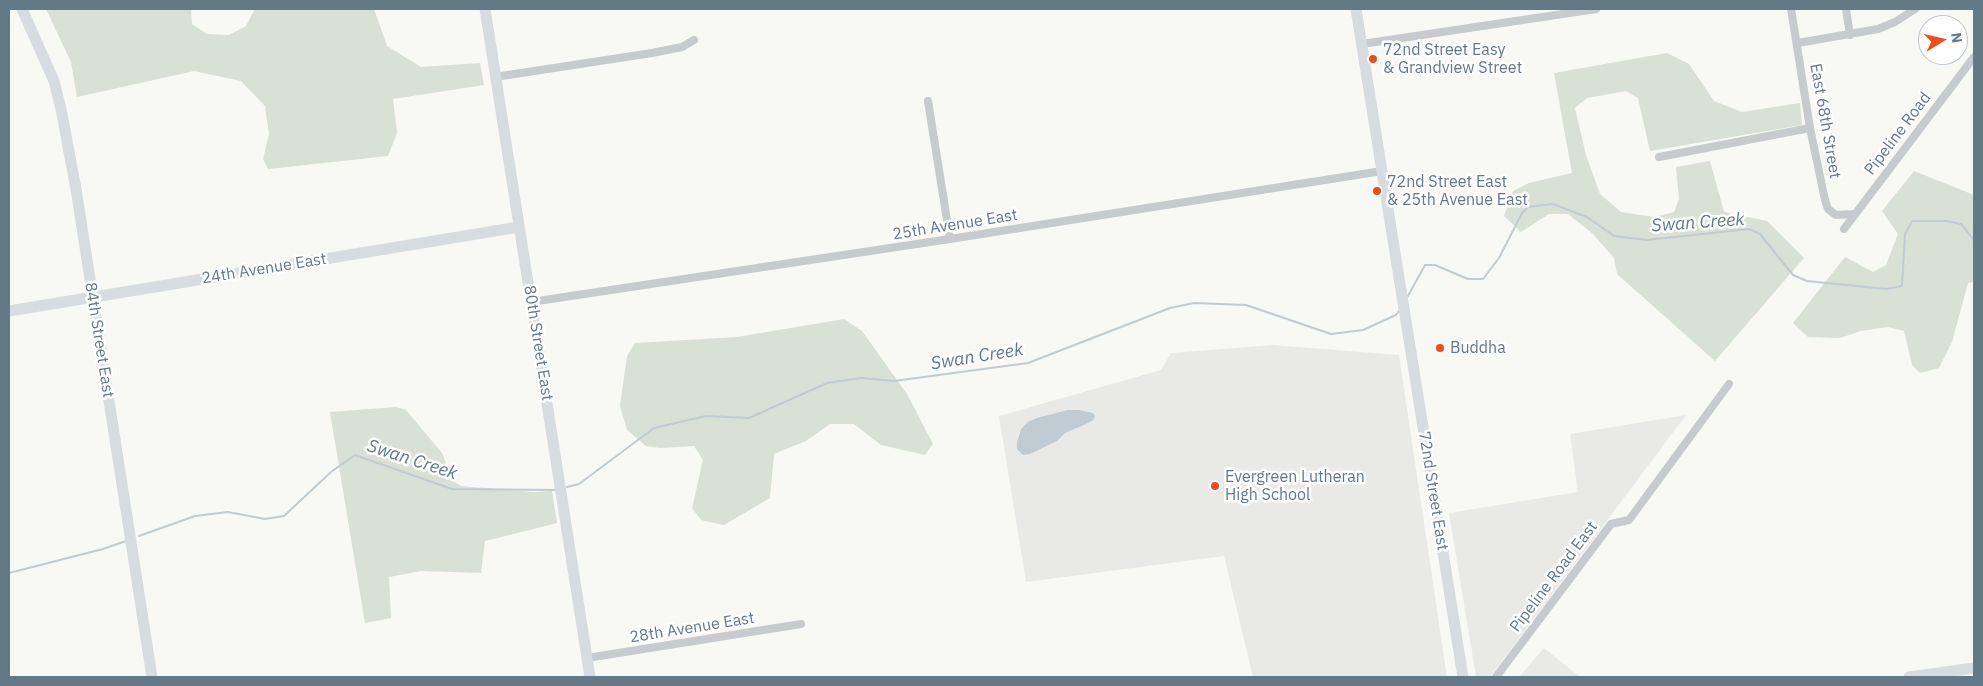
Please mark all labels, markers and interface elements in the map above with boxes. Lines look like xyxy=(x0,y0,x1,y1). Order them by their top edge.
north arrow xyxy=(1918,15,1968,65)
text: N xyxy=(1947,31,1967,44)
place label: 72nd Street Easy & Grandview Street xyxy=(1383,40,1522,78)
marker: 72nd Street Easy & Grandview Street xyxy=(1367,53,1379,65)
street label: East 68th Street xyxy=(1805,62,1845,180)
street label: Pipeline Road xyxy=(1861,89,1935,179)
place label: 72nd Street East & 25th Avenue East xyxy=(1387,172,1528,210)
marker: 72nd Street East & 25th Avenue East xyxy=(1371,185,1383,197)
street label: 25th Avenue East xyxy=(891,206,1019,244)
water label: Swan Creek xyxy=(1651,209,1745,237)
street label: 24th Avenue East xyxy=(200,250,328,288)
street label: 84th Street East xyxy=(80,281,118,399)
street label: 80th Street East xyxy=(519,284,557,402)
place label: Buddha xyxy=(1450,338,1506,358)
water label: Swan Creek xyxy=(929,339,1025,375)
marker: Buddha xyxy=(1434,342,1446,354)
street label: 72nd Street East xyxy=(1414,430,1452,552)
water label: Swan Creek xyxy=(364,435,460,485)
place label: Evergreen Lutheran High School xyxy=(1225,467,1365,505)
marker: Evergreen Lutheran High School xyxy=(1209,480,1221,492)
street label: Pipeline Road East xyxy=(1506,518,1602,636)
street label: 28th Avenue East xyxy=(628,609,756,647)

